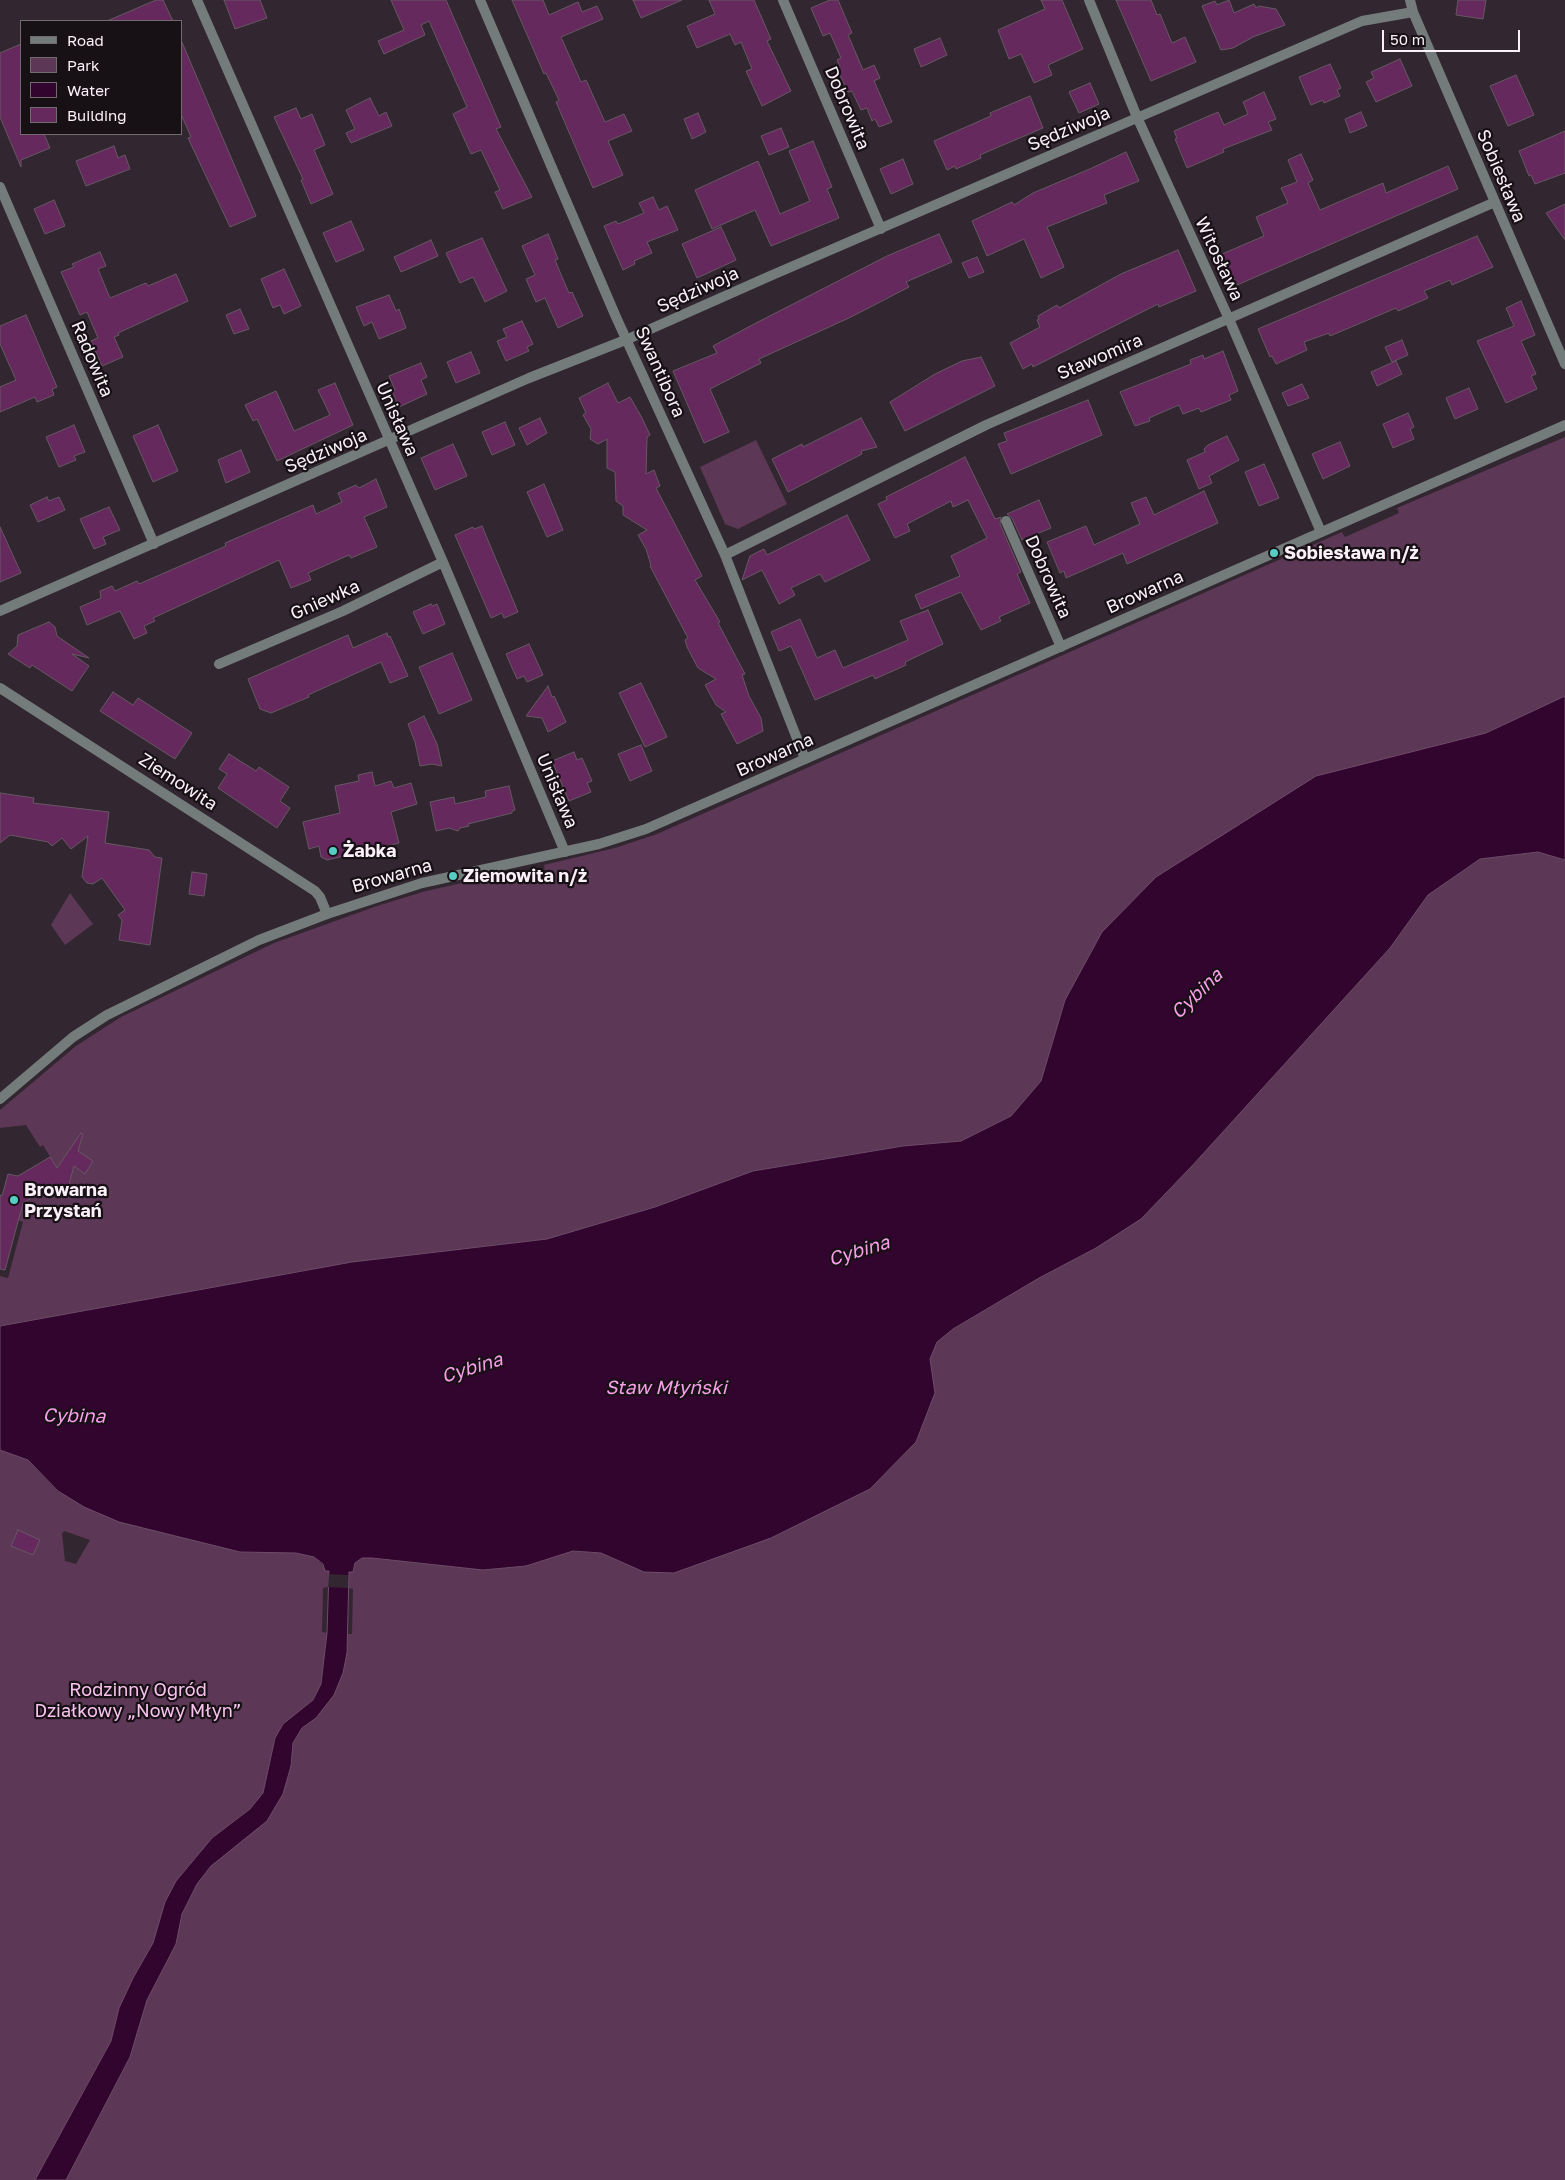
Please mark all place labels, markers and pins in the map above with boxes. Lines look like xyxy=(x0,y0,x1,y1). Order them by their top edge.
place label: Sobiesława n/ż xyxy=(1284,542,1419,564)
marker: Sobiesława n/ż xyxy=(1268,547,1280,559)
place label: Żabka xyxy=(343,840,397,862)
marker: Żabka xyxy=(327,845,339,857)
place label: Ziemowita n/ż xyxy=(463,865,587,887)
marker: Ziemowita n/ż xyxy=(447,870,459,882)
place label: Browarna Przystań xyxy=(24,1179,107,1222)
marker: Browarna Przystań xyxy=(8,1194,20,1206)

